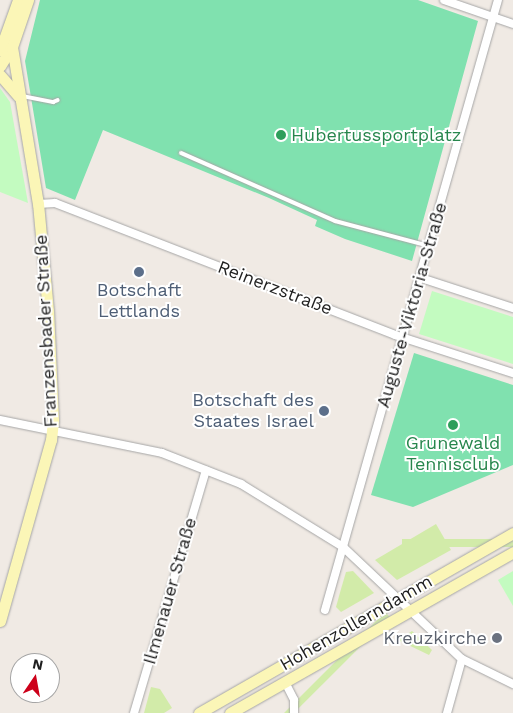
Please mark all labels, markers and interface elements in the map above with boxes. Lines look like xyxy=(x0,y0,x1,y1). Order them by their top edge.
place label: Hubertussportplatz xyxy=(291,124,461,146)
marker: Hubertussportplatz xyxy=(275,129,287,141)
street label: Auguste-Viktoria-Straße xyxy=(372,200,452,410)
street label: Franzensbader Straße xyxy=(30,234,62,428)
street label: Reinerzstraße xyxy=(215,256,335,320)
marker: Botschaft Lettlands xyxy=(133,266,145,278)
place label: Botschaft Lettlands xyxy=(97,280,181,322)
place label: Botschaft des Staates Israel xyxy=(192,390,314,432)
marker: Botschaft des Staates Israel xyxy=(318,405,330,417)
marker: Grunewald Tennisclub xyxy=(447,419,459,431)
place label: Grunewald Tennisclub xyxy=(406,433,500,476)
street label: Ilmenauer Straße xyxy=(139,515,201,667)
street label: Hohenzollerndamm xyxy=(276,571,436,675)
place label: Kreuzkirche xyxy=(383,627,487,649)
marker: Kreuzkirche xyxy=(491,632,503,644)
north arrow xyxy=(10,653,60,703)
text: N xyxy=(31,655,45,673)

